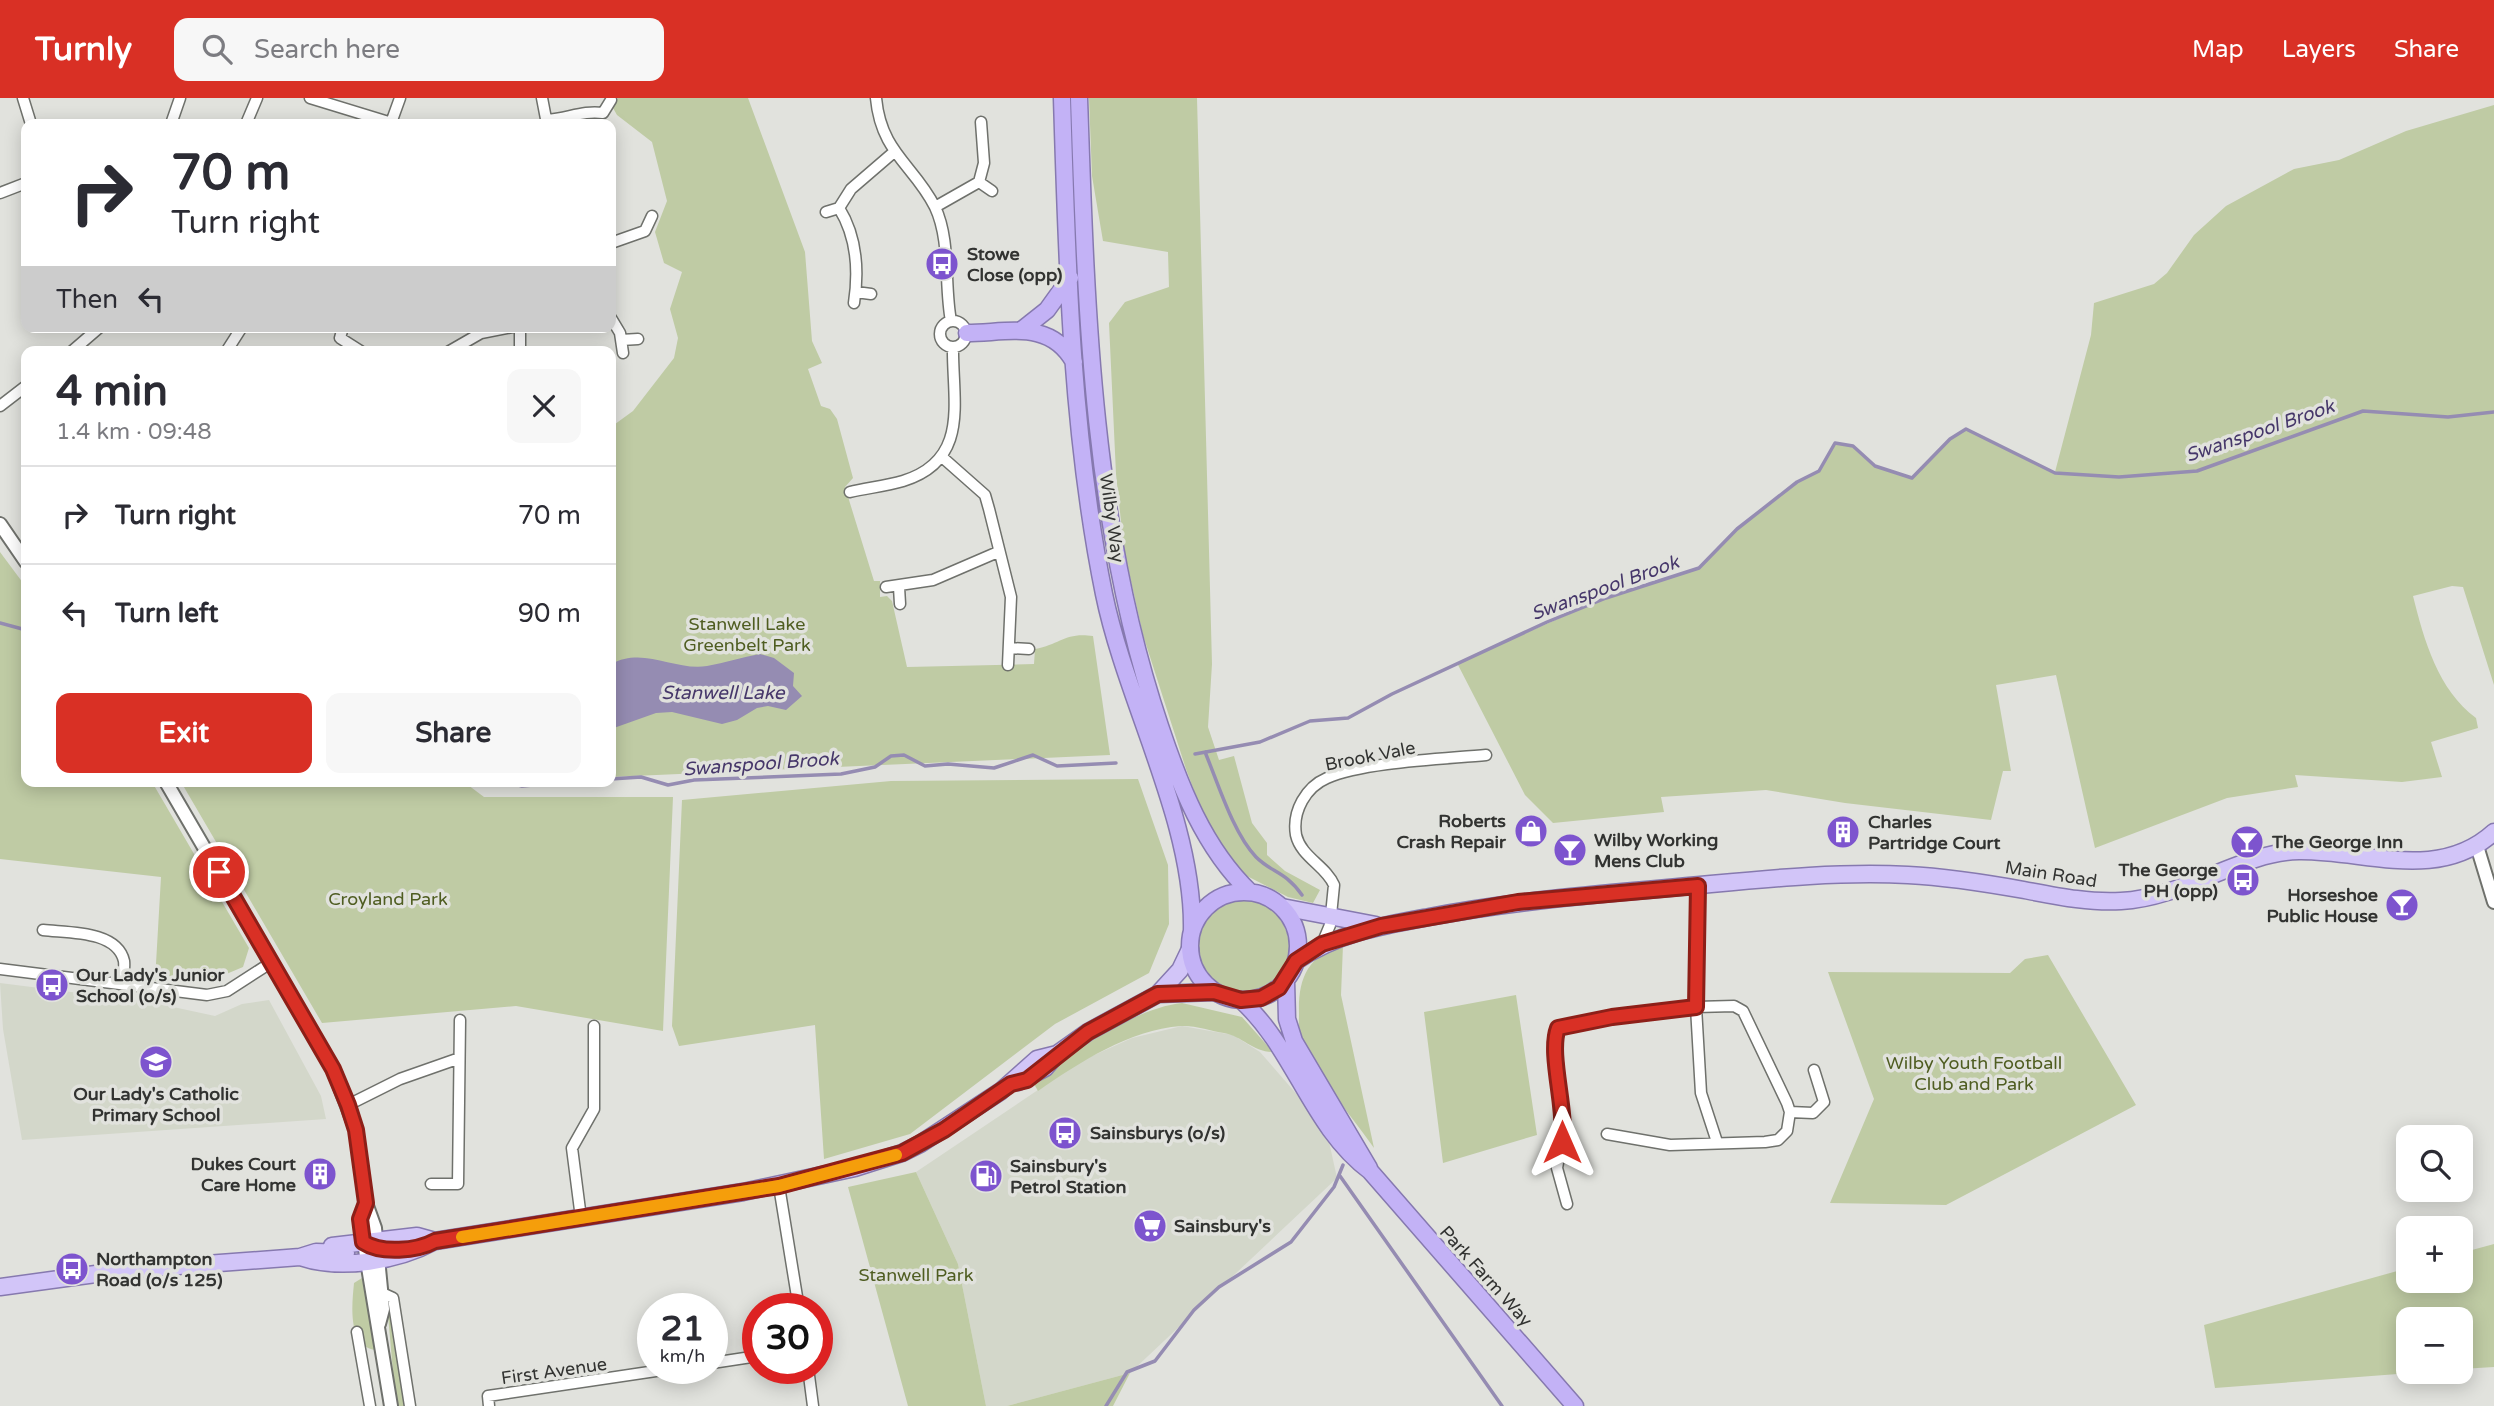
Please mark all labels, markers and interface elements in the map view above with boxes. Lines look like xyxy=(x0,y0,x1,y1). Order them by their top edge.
search box xyxy=(174,18,664,81)
text: Turnly xyxy=(35,30,132,69)
icon: search xyxy=(198,30,236,68)
text: Search here xyxy=(254,34,400,65)
text: Map xyxy=(2192,35,2244,64)
text: Layers xyxy=(2282,35,2356,64)
text: Share xyxy=(2394,35,2459,64)
text: 70 m xyxy=(171,144,290,203)
icon: right xyxy=(56,147,147,238)
text: Turn right xyxy=(171,204,320,242)
place label: Stowe Close (opp) xyxy=(967,243,1063,286)
bus stop icon: Stowe Close (opp) xyxy=(923,245,961,283)
icon: left xyxy=(132,280,170,318)
text: Then xyxy=(56,284,118,315)
text: 4 min xyxy=(56,366,168,417)
button: close xyxy=(507,369,581,443)
water label: Swanspool Brook xyxy=(2183,395,2339,467)
text: 1.4 km · 09:48 xyxy=(56,418,212,446)
street label: Wilby Way xyxy=(1095,472,1129,564)
icon: right xyxy=(56,496,94,534)
text: Turn right xyxy=(115,500,236,531)
text: 70 m xyxy=(518,500,581,531)
water label: Swanspool Brook xyxy=(1528,550,1683,625)
icon: left xyxy=(56,594,94,632)
text: Turn left xyxy=(115,598,218,629)
text: 90 m xyxy=(518,598,581,629)
park label: Stanwell Lake Greenbelt Park xyxy=(683,613,811,656)
water label: Stanwell Lake xyxy=(661,682,786,704)
button: Exit xyxy=(56,693,312,773)
button: Share xyxy=(326,693,581,773)
street label: Brook Vale xyxy=(1323,736,1417,776)
water label: Swanspool Brook xyxy=(683,747,841,780)
place label: Roberts Crash Repair xyxy=(1396,810,1507,853)
place label: Charles Partridge Court xyxy=(1868,811,2000,854)
shop icon: Roberts Crash Repair xyxy=(1512,812,1550,850)
building icon: Charles Partridge Court xyxy=(1824,813,1862,851)
bar icon: The George Inn xyxy=(2228,823,2266,861)
place label: Wilby Working Mens Club xyxy=(1594,829,1718,872)
bar icon: Wilby Working Mens Club xyxy=(1551,831,1589,869)
place label: The George Inn xyxy=(2271,831,2403,853)
pin xyxy=(189,842,249,902)
icon: arrive xyxy=(200,853,238,891)
street label: Main Road xyxy=(2003,856,2099,892)
place label: The George PH (opp) xyxy=(2117,859,2218,902)
bus stop icon: The George PH (opp) xyxy=(2224,861,2262,899)
place label: Horseshoe Public House xyxy=(2266,884,2378,927)
bar icon: Horseshoe Public House xyxy=(2383,886,2421,924)
park label: Croyland Park xyxy=(328,888,448,910)
place label: Our Lady's Junior School (o/s) xyxy=(76,964,226,1007)
bus stop icon: Our Lady's Junior School (o/s) xyxy=(33,966,71,1004)
school or university icon: Our Lady's Catholic Primary School xyxy=(137,1043,175,1081)
park label: Wilby Youth Football Club and Park xyxy=(1886,1052,2062,1095)
place label: Our Lady's Catholic Primary School xyxy=(73,1083,239,1126)
position arrow xyxy=(1525,1105,1599,1179)
bus stop icon: Sainsburys (o/s) xyxy=(1046,1114,1084,1152)
place label: Sainsburys (o/s) xyxy=(1090,1122,1226,1144)
map controls xyxy=(2396,1125,2473,1384)
button: search xyxy=(2396,1125,2473,1202)
place label: Dukes Court Care Home xyxy=(191,1153,296,1196)
building icon: Dukes Court Care Home xyxy=(301,1155,339,1193)
place label: Sainsbury's Petrol Station xyxy=(1010,1155,1126,1198)
fuel station icon: Sainsbury's Petrol Station xyxy=(967,1157,1005,1195)
supermarket icon: Sainsbury's xyxy=(1131,1207,1169,1245)
place label: Sainsbury's xyxy=(1174,1215,1271,1237)
button: + xyxy=(2396,1216,2473,1293)
street label: Park Farm Way xyxy=(1435,1221,1537,1331)
place label: Northampton Road (o/s 125) xyxy=(96,1248,223,1291)
bus stop icon: Northampton Road (o/s 125) xyxy=(53,1250,91,1288)
park label: Stanwell Park xyxy=(859,1264,974,1286)
speed limit sign: 30 xyxy=(742,1293,833,1384)
button: − xyxy=(2396,1307,2473,1384)
text: 21 xyxy=(661,1308,704,1350)
text: km/h xyxy=(660,1345,705,1367)
street label: First Avenue xyxy=(500,1353,608,1389)

